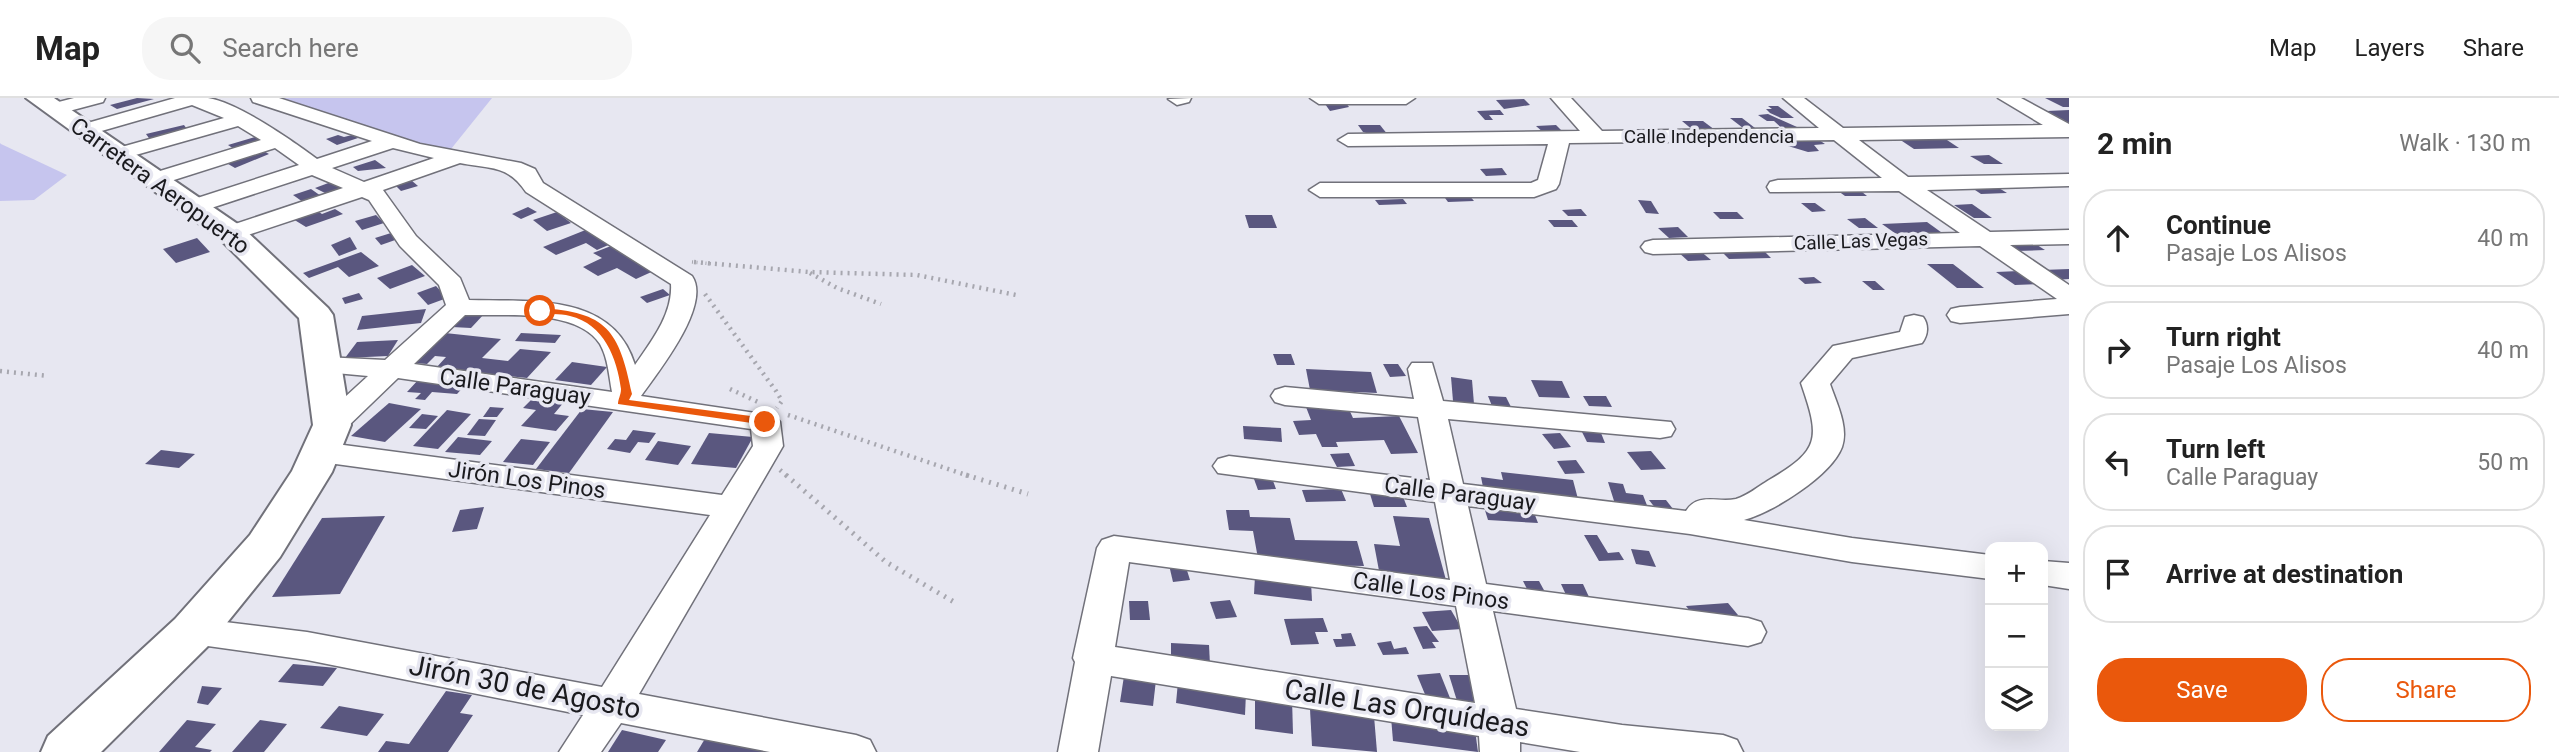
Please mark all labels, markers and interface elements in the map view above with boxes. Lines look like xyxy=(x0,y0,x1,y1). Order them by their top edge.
search box xyxy=(142,17,632,80)
text: Map xyxy=(35,29,100,68)
icon: search xyxy=(166,29,204,67)
text: Search here xyxy=(222,33,359,63)
text: Map xyxy=(2269,34,2317,62)
text: Layers xyxy=(2355,34,2425,62)
text: Share xyxy=(2463,34,2524,62)
street label: Carretera Aeropuerto xyxy=(65,112,255,260)
street label: Calle Independencia xyxy=(1624,125,1794,148)
text: 2 min xyxy=(2097,126,2172,161)
text: Walk · 130 m xyxy=(2399,130,2531,157)
text: Continue xyxy=(2166,210,2271,240)
icon: ahead xyxy=(2099,219,2137,257)
text: 40 m xyxy=(2477,225,2529,252)
street label: Calle Las Vegas xyxy=(1793,227,1929,255)
text: Pasaje Los Alisos xyxy=(2166,240,2347,267)
route start xyxy=(524,295,555,326)
text: Turn right xyxy=(2166,322,2281,352)
icon: right xyxy=(2099,331,2137,369)
text: 40 m xyxy=(2477,337,2529,364)
text: Pasaje Los Alisos xyxy=(2166,352,2347,379)
street label: Calle Paraguay xyxy=(438,363,592,411)
route end xyxy=(749,406,780,437)
text: Turn left xyxy=(2166,434,2265,464)
icon: left xyxy=(2099,443,2137,481)
text: 50 m xyxy=(2477,449,2529,476)
street label: Jirón Los Pinos xyxy=(447,456,607,504)
text: Calle Paraguay xyxy=(2166,464,2318,491)
street label: Calle Paraguay xyxy=(1383,471,1537,517)
map controls xyxy=(1985,542,2048,731)
button: + xyxy=(1985,542,2048,605)
icon: arrive xyxy=(2099,555,2137,593)
text: Arrive at destination xyxy=(2166,559,2403,589)
street label: Calle Los Pinos xyxy=(1351,567,1511,615)
button: − xyxy=(1985,605,2048,668)
street label: Jirón 30 de Agosto xyxy=(406,648,644,726)
button: Save xyxy=(2097,658,2307,722)
button: Share xyxy=(2321,658,2531,722)
button: layers xyxy=(1985,668,2048,731)
street label: Calle Las Orquídeas xyxy=(1282,672,1532,744)

